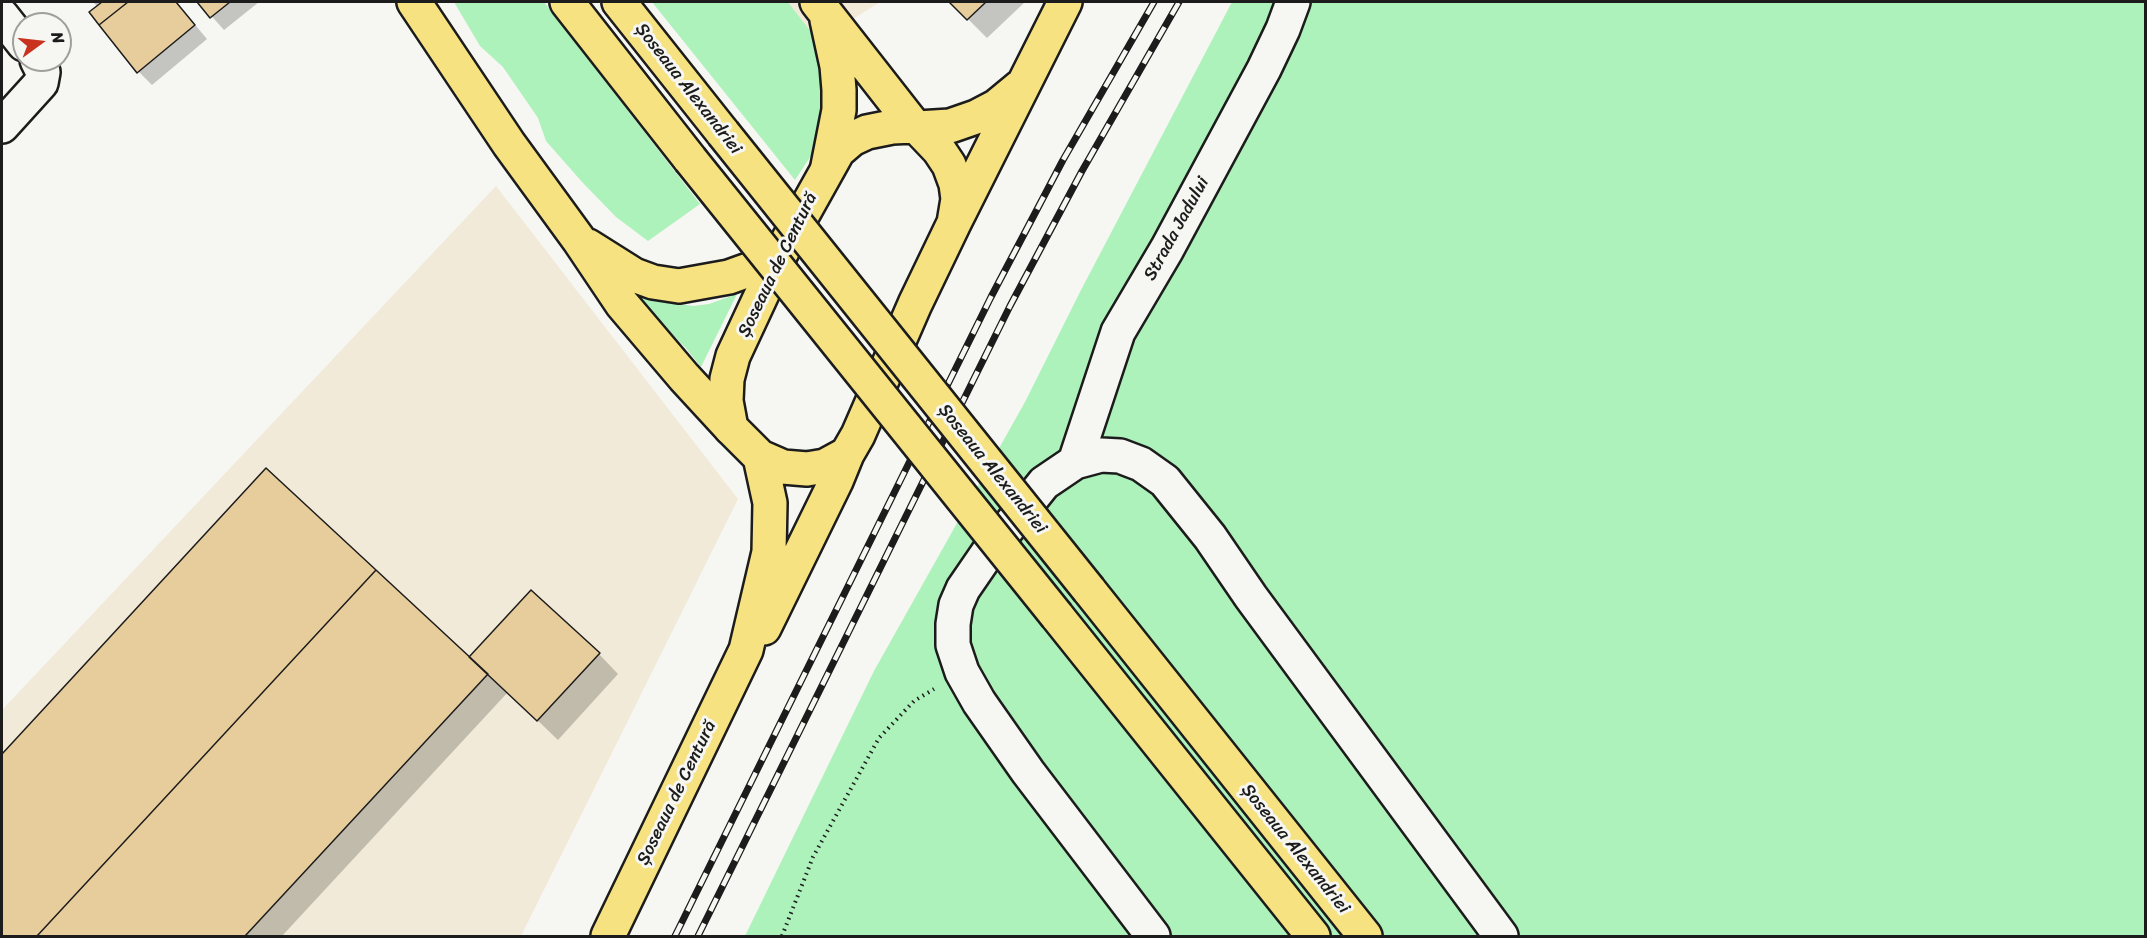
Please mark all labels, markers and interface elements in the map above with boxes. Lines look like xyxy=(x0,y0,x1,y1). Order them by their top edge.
north arrow xyxy=(12,12,72,72)
street label: Șoseaua Alexandriei xyxy=(630,19,746,159)
text: N xyxy=(42,29,73,47)
street label: Strada Jadului xyxy=(1140,173,1214,285)
street label: Șoseaua de Centură xyxy=(734,189,822,341)
street label: Șoseaua Alexandriei xyxy=(933,400,1051,538)
street label: Șoseaua de Centură xyxy=(633,717,721,869)
street label: Șoseaua Alexandriei xyxy=(1236,780,1354,918)

